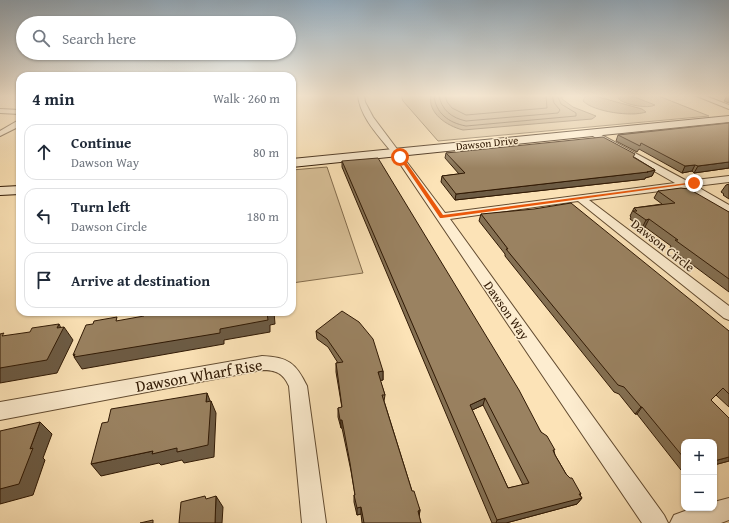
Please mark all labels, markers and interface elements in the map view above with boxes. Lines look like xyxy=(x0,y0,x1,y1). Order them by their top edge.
search box xyxy=(16,16,296,60)
icon: search xyxy=(30,27,52,49)
text: Search here xyxy=(62,28,136,49)
text: 4 min xyxy=(32,86,74,111)
text: Walk · 260 m xyxy=(213,89,280,108)
text: Continue xyxy=(71,132,132,153)
street label: Dawson Drive xyxy=(455,132,519,154)
icon: ahead xyxy=(33,141,55,163)
text: 80 m xyxy=(253,143,279,162)
route start xyxy=(391,148,409,166)
text: Dawson Way xyxy=(71,153,139,172)
route end xyxy=(685,174,703,192)
text: Turn left xyxy=(71,196,130,217)
icon: left xyxy=(33,205,55,227)
text: 180 m xyxy=(247,207,279,226)
street label: Dawson Circle xyxy=(627,214,699,276)
text: Dawson Circle xyxy=(71,217,147,236)
icon: arrive xyxy=(33,269,55,291)
text: Arrive at destination xyxy=(71,270,210,291)
street label: Dawson Way xyxy=(479,277,534,344)
street label: Dawson Wharf Rise xyxy=(134,352,264,398)
map controls xyxy=(681,439,717,511)
button: + xyxy=(681,439,717,475)
button: − xyxy=(681,475,717,511)

